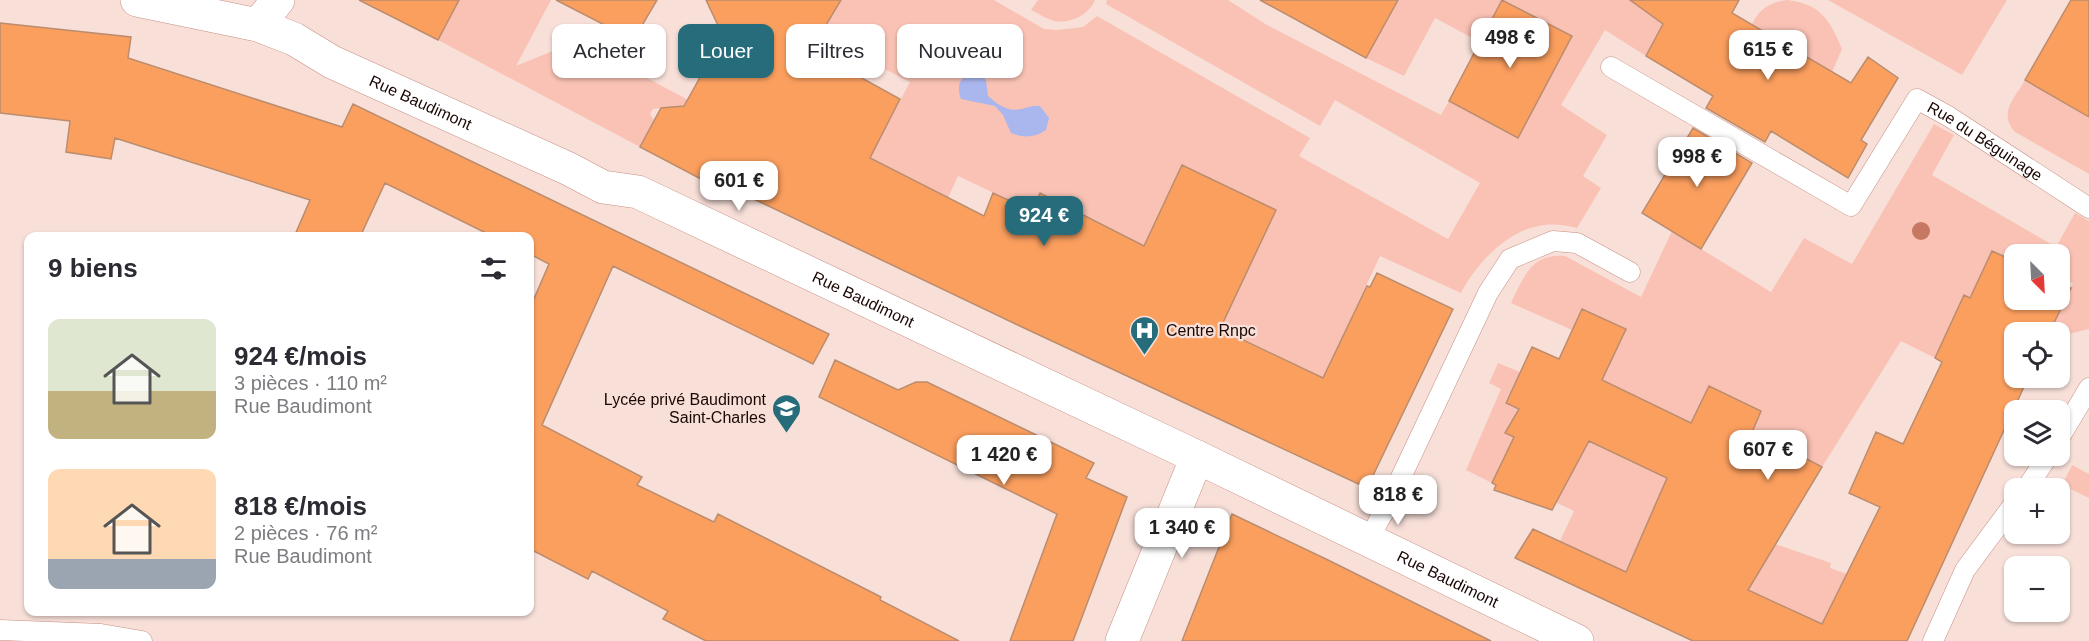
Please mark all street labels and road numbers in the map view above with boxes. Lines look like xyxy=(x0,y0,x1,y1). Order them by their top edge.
street label: Rue Baudimont xyxy=(367,72,475,133)
street label: Rue du Béguinage xyxy=(1925,98,2046,184)
street label: Rue Baudimont xyxy=(810,268,917,330)
street label: Rue Baudimont xyxy=(1395,547,1502,610)

